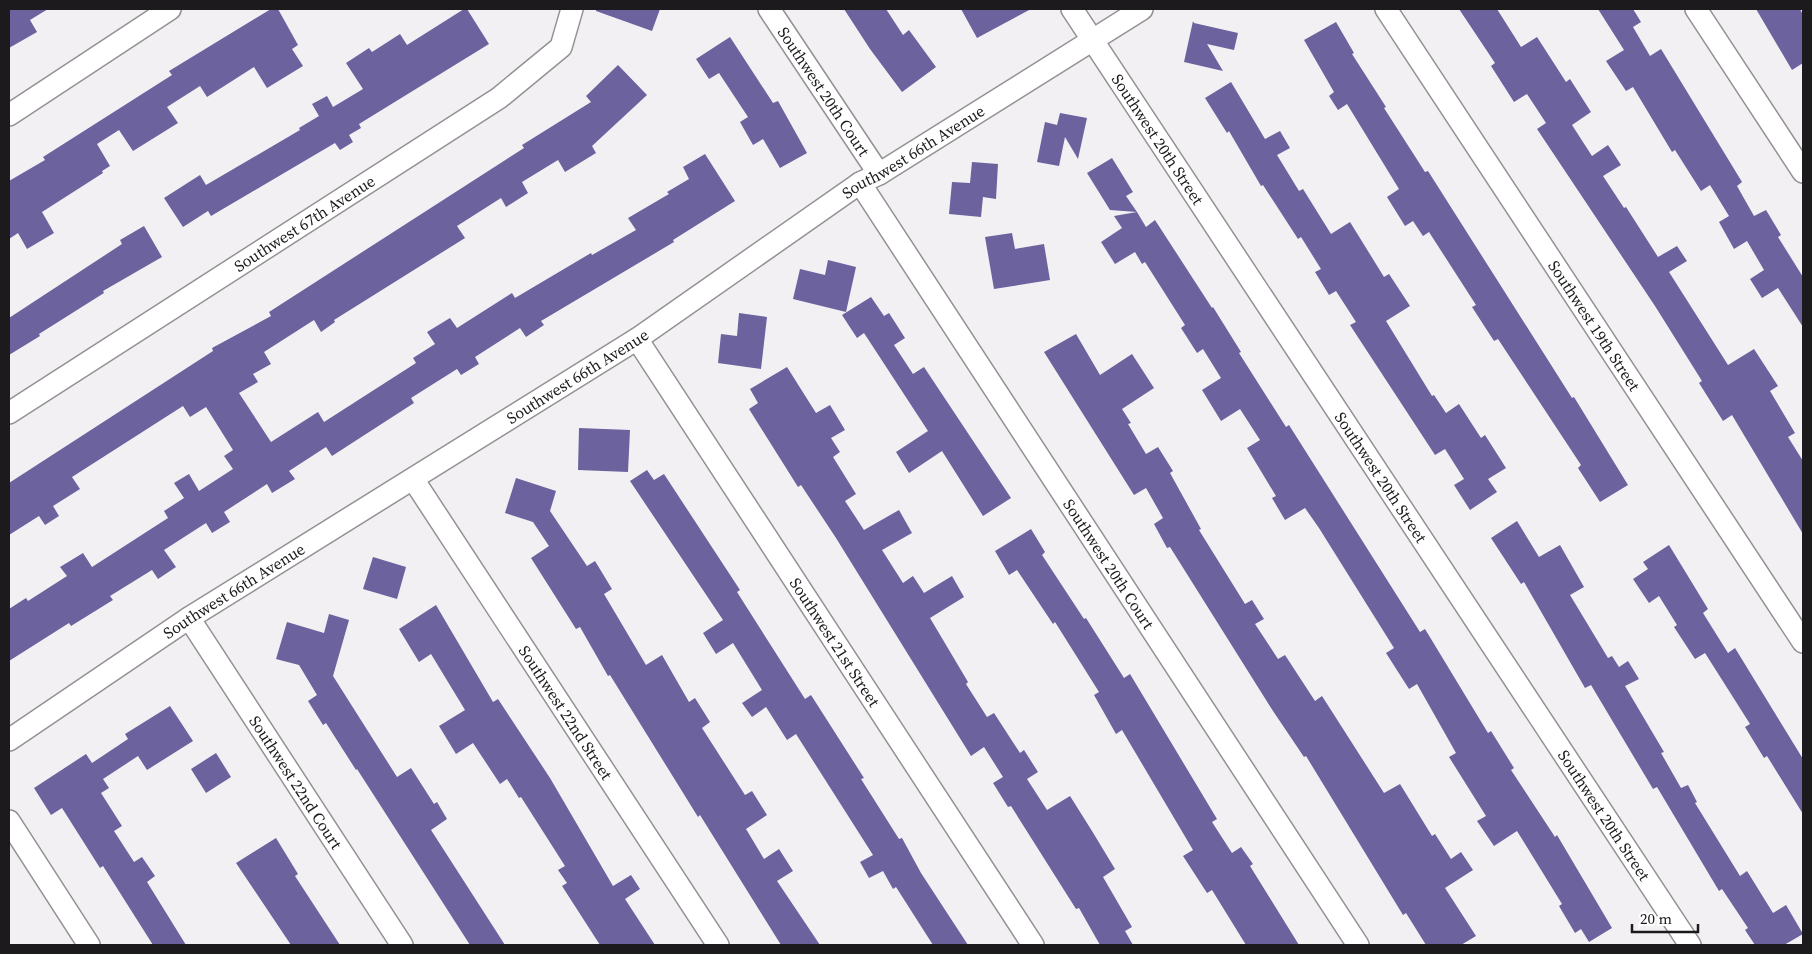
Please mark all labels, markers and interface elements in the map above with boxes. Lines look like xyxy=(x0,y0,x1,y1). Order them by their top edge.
street label: Southwest 20th Court xyxy=(773,22,876,161)
street label: Southwest 20th Street xyxy=(1107,70,1210,210)
street label: Southwest 66th Avenue xyxy=(837,100,989,204)
street label: Southwest 67th Avenue xyxy=(229,170,379,277)
street label: Southwest 19th Street xyxy=(1543,256,1646,396)
street label: Southwest 66th Avenue xyxy=(502,323,653,429)
street label: Southwest 20th Street xyxy=(1330,407,1433,548)
street label: Southwest 20th Court xyxy=(1058,494,1160,634)
street label: Southwest 66th Avenue xyxy=(159,538,309,644)
street label: Southwest 21st Street xyxy=(785,573,886,711)
street label: Southwest 22nd Street xyxy=(514,641,618,785)
street label: Southwest 22nd Court xyxy=(244,711,348,854)
street label: Southwest 20th Street xyxy=(1553,745,1656,885)
scale bar xyxy=(1632,902,1698,934)
text: 20 m xyxy=(1640,908,1672,929)

